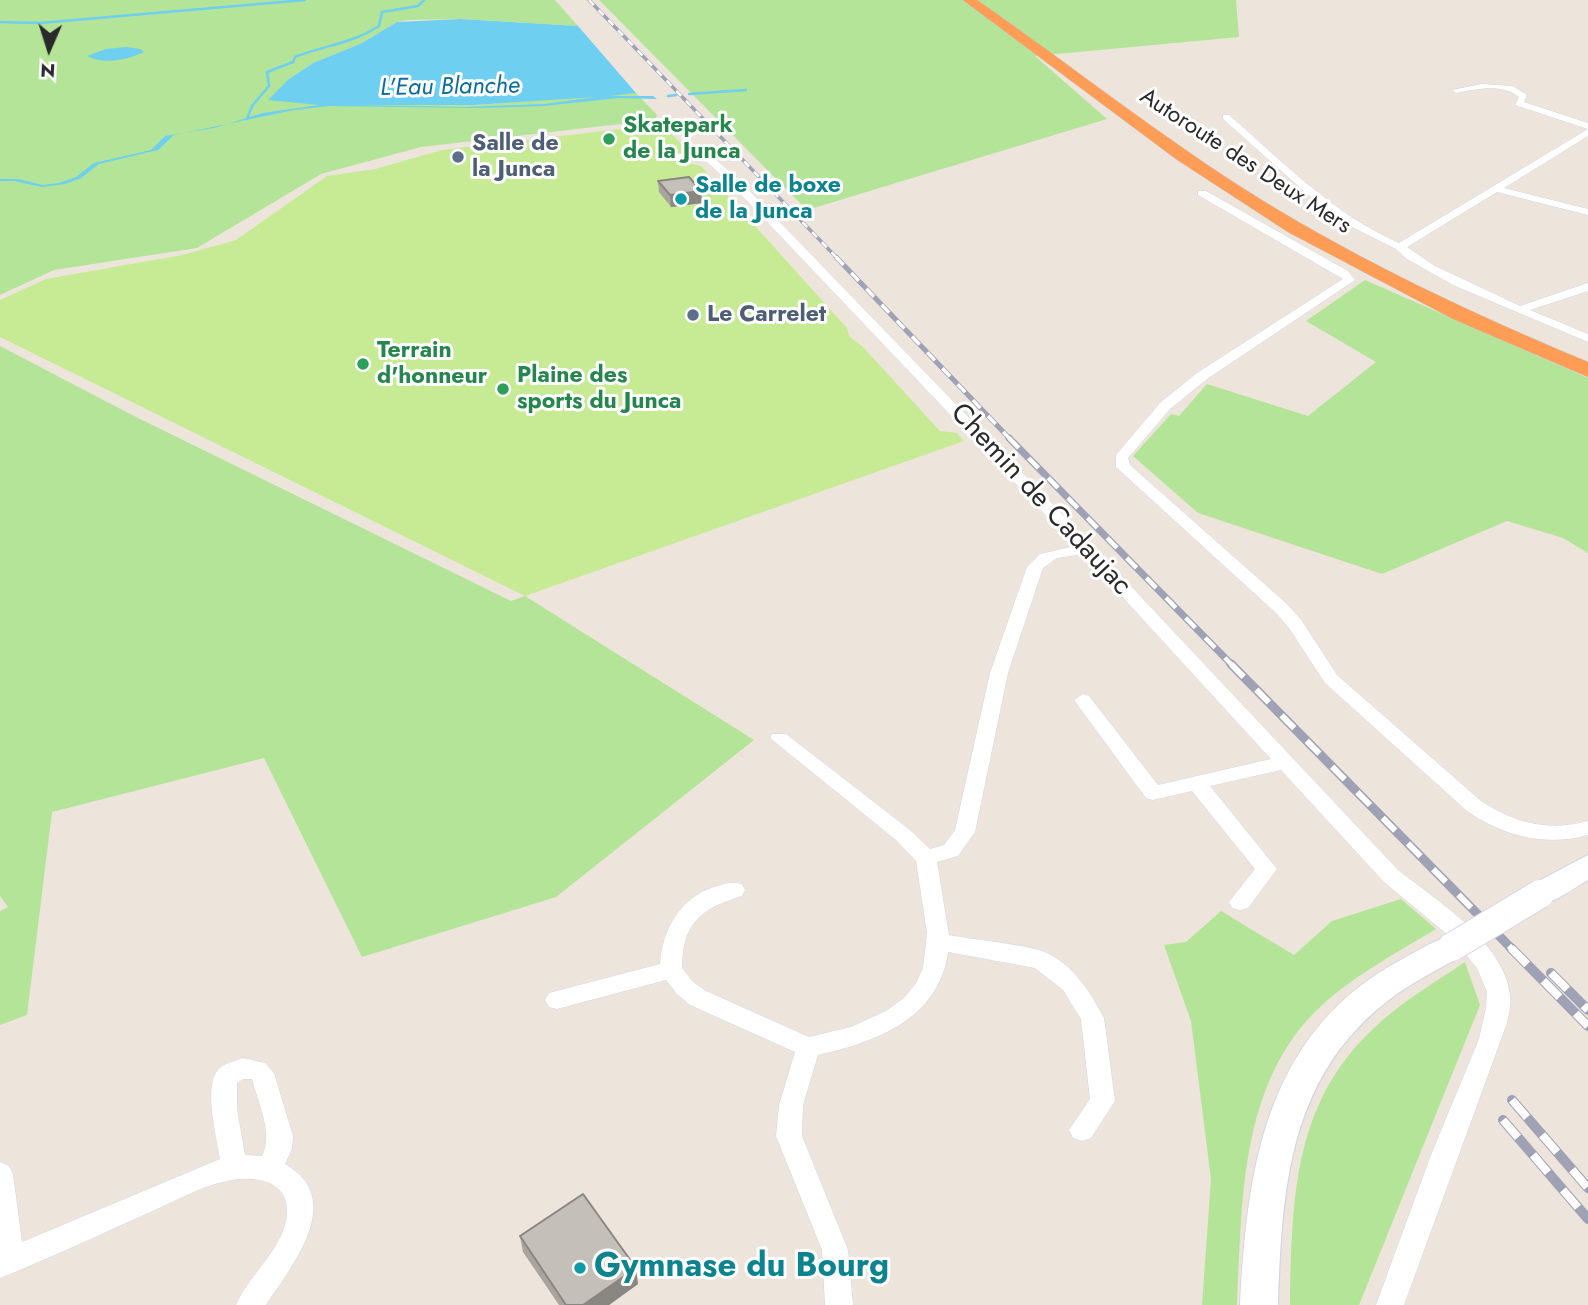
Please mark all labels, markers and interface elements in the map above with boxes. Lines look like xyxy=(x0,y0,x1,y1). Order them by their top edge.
north arrow xyxy=(14,14,84,84)
text: N xyxy=(40,57,56,84)
water label: L'Eau Blanche xyxy=(380,72,520,104)
street label: Autoroute des Deux Mers xyxy=(1134,83,1356,241)
place label: Skatepark de la Junca xyxy=(623,112,741,166)
place label: Salle de la Junca xyxy=(472,130,559,184)
marker: Skatepark de la Junca xyxy=(601,131,617,147)
marker: Salle de la Junca xyxy=(450,149,466,165)
place label: Salle de boxe de la Junca xyxy=(695,172,841,226)
marker: Salle de boxe de la Junca xyxy=(673,191,689,207)
place label: Le Carrelet xyxy=(707,301,826,329)
marker: Le Carrelet xyxy=(685,307,701,323)
place label: Terrain d'honneur xyxy=(377,337,487,391)
marker: Terrain d'honneur xyxy=(355,356,371,372)
place label: Plaine des sports du Junca xyxy=(517,362,682,416)
marker: Plaine des sports du Junca xyxy=(495,381,511,397)
street label: Chemin de Cadaujac xyxy=(942,397,1138,603)
place label: Gymnase du Bourg xyxy=(594,1248,889,1288)
marker: Gymnase du Bourg xyxy=(572,1260,588,1276)

